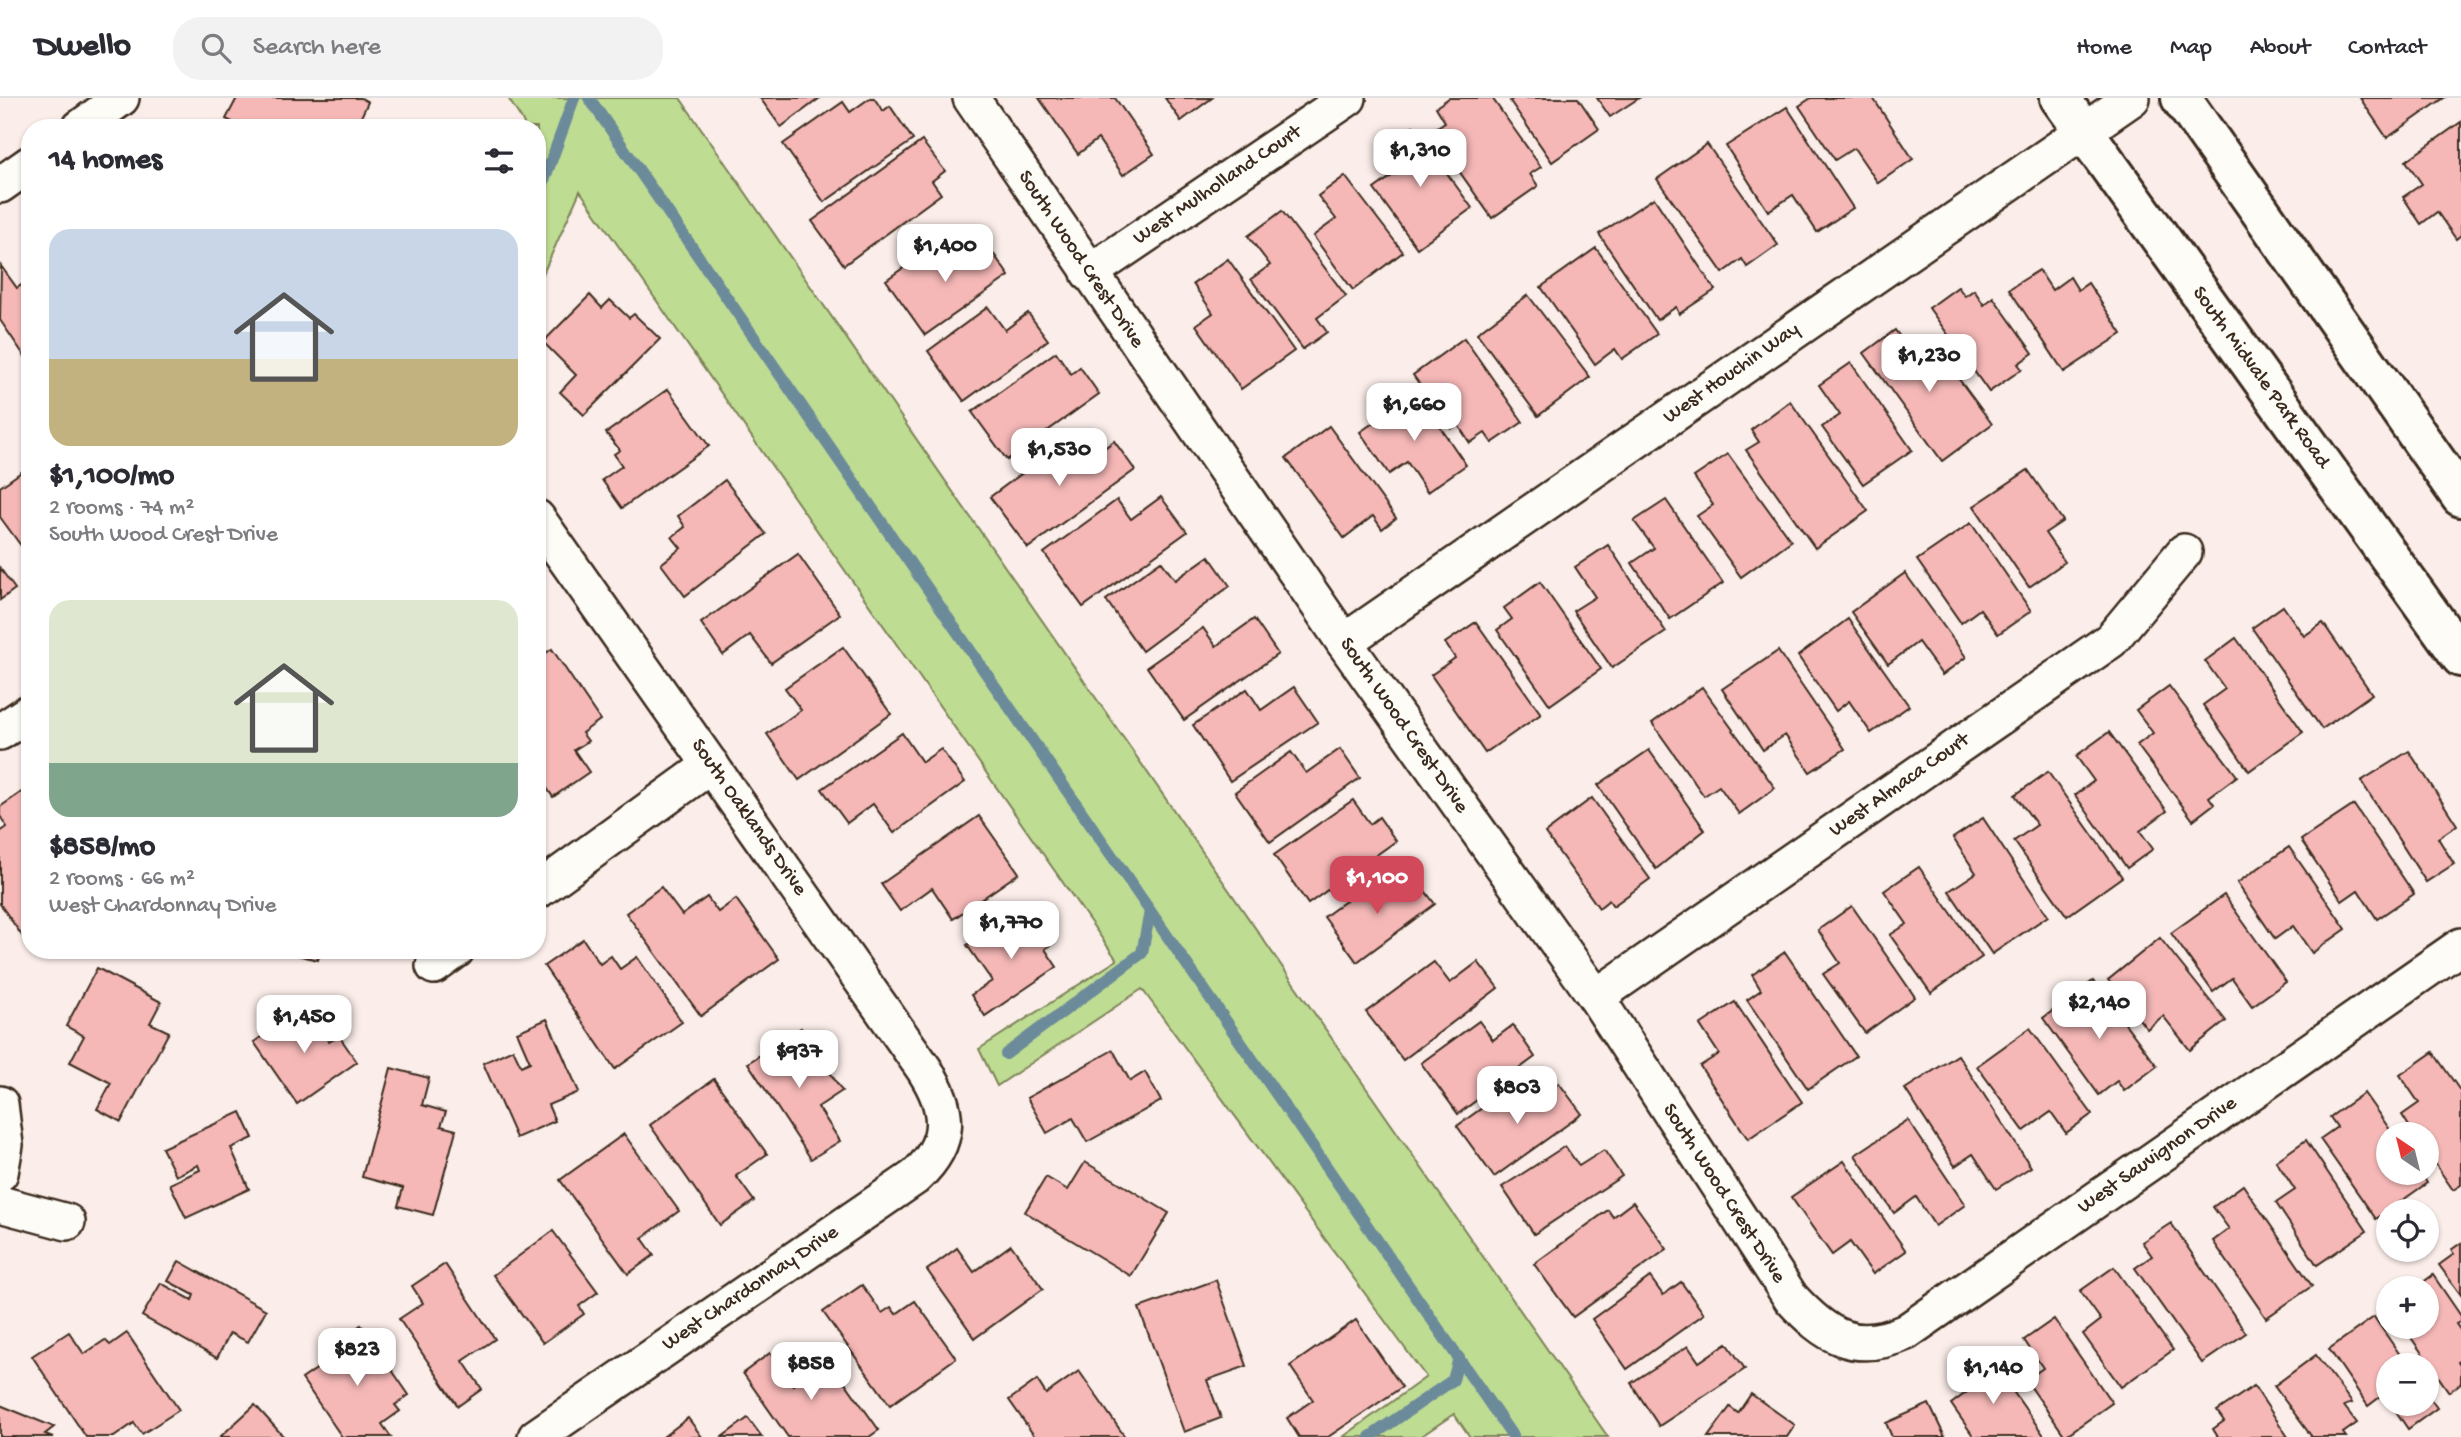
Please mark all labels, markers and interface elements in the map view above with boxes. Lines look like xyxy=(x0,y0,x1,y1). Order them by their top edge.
search box xyxy=(173,17,663,80)
text: Dwello xyxy=(35,29,131,67)
icon: search xyxy=(197,29,235,67)
text: Search here xyxy=(253,33,381,64)
text: Home xyxy=(2076,34,2132,63)
text: Map xyxy=(2170,34,2212,63)
text: About xyxy=(2250,34,2310,63)
text: Contact xyxy=(2348,34,2426,63)
street label: West Mulholland Court xyxy=(1129,119,1309,252)
pin: $1,310 xyxy=(1363,130,1477,189)
text: $1,310 xyxy=(1389,138,1451,165)
icon: filters xyxy=(480,142,518,180)
text: 14 homes xyxy=(49,144,162,179)
street label: South Wood Crest Drive xyxy=(1011,166,1149,355)
pin: $1,400 xyxy=(888,225,1002,284)
text: $1,400 xyxy=(913,233,977,260)
icon: home xyxy=(221,274,347,400)
street label: South Midvale Park Road xyxy=(2186,282,2335,475)
street label: West Houchin Way xyxy=(1659,318,1805,430)
pin: $1,230 xyxy=(1872,334,1986,394)
text: $1,230 xyxy=(1897,343,1961,370)
pin: $1,660 xyxy=(1357,384,1471,443)
text: $1,660 xyxy=(1382,392,1446,419)
pin: $1,530 xyxy=(1002,428,1116,488)
text: $1,530 xyxy=(1027,437,1091,464)
text: $1,100/mo xyxy=(49,460,174,495)
text: 2 rooms · 74 m² xyxy=(49,495,194,522)
text: South Wood Crest Drive xyxy=(49,522,278,549)
street label: South Wood Crest Drive xyxy=(1333,633,1474,820)
icon: home xyxy=(221,645,347,771)
street label: West Almaca Court xyxy=(1825,727,1977,844)
street label: South Oaklands Drive xyxy=(684,735,812,902)
text: $858/mo xyxy=(49,831,155,866)
pin: $1,100 xyxy=(1320,856,1434,916)
text: $1,100 xyxy=(1346,865,1408,892)
text: 2 rooms · 66 m² xyxy=(49,866,195,893)
text: West Chardonnay Drive xyxy=(49,893,276,920)
pin: $1,770 xyxy=(954,902,1068,961)
text: $1,770 xyxy=(979,910,1043,937)
pin: $2,140 xyxy=(2042,982,2156,1041)
text: $2,140 xyxy=(2068,990,2130,1017)
pin: $1,450 xyxy=(247,996,361,1055)
text: $1,450 xyxy=(273,1004,335,1031)
pin: $937 xyxy=(758,1030,840,1090)
text: $937 xyxy=(776,1039,822,1066)
pin: $803 xyxy=(1476,1066,1558,1126)
text: $803 xyxy=(1493,1075,1541,1102)
street label: West Sauvignon Drive xyxy=(2074,1091,2243,1220)
street label: South Wood Crest Drive xyxy=(1656,1100,1791,1289)
north arrow xyxy=(2376,1122,2440,1185)
map controls xyxy=(2376,1122,2439,1416)
button: locate xyxy=(2376,1199,2439,1262)
street label: West Chardonnay Drive xyxy=(658,1220,845,1357)
button: + xyxy=(2376,1276,2439,1339)
pin: $823 xyxy=(316,1328,398,1388)
text: $823 xyxy=(334,1337,380,1364)
pin: $858 xyxy=(770,1342,852,1402)
pin: $1,140 xyxy=(1936,1346,2050,1406)
text: $858 xyxy=(787,1351,835,1378)
button: − xyxy=(2376,1353,2439,1416)
text: $1,140 xyxy=(1963,1355,2023,1382)

